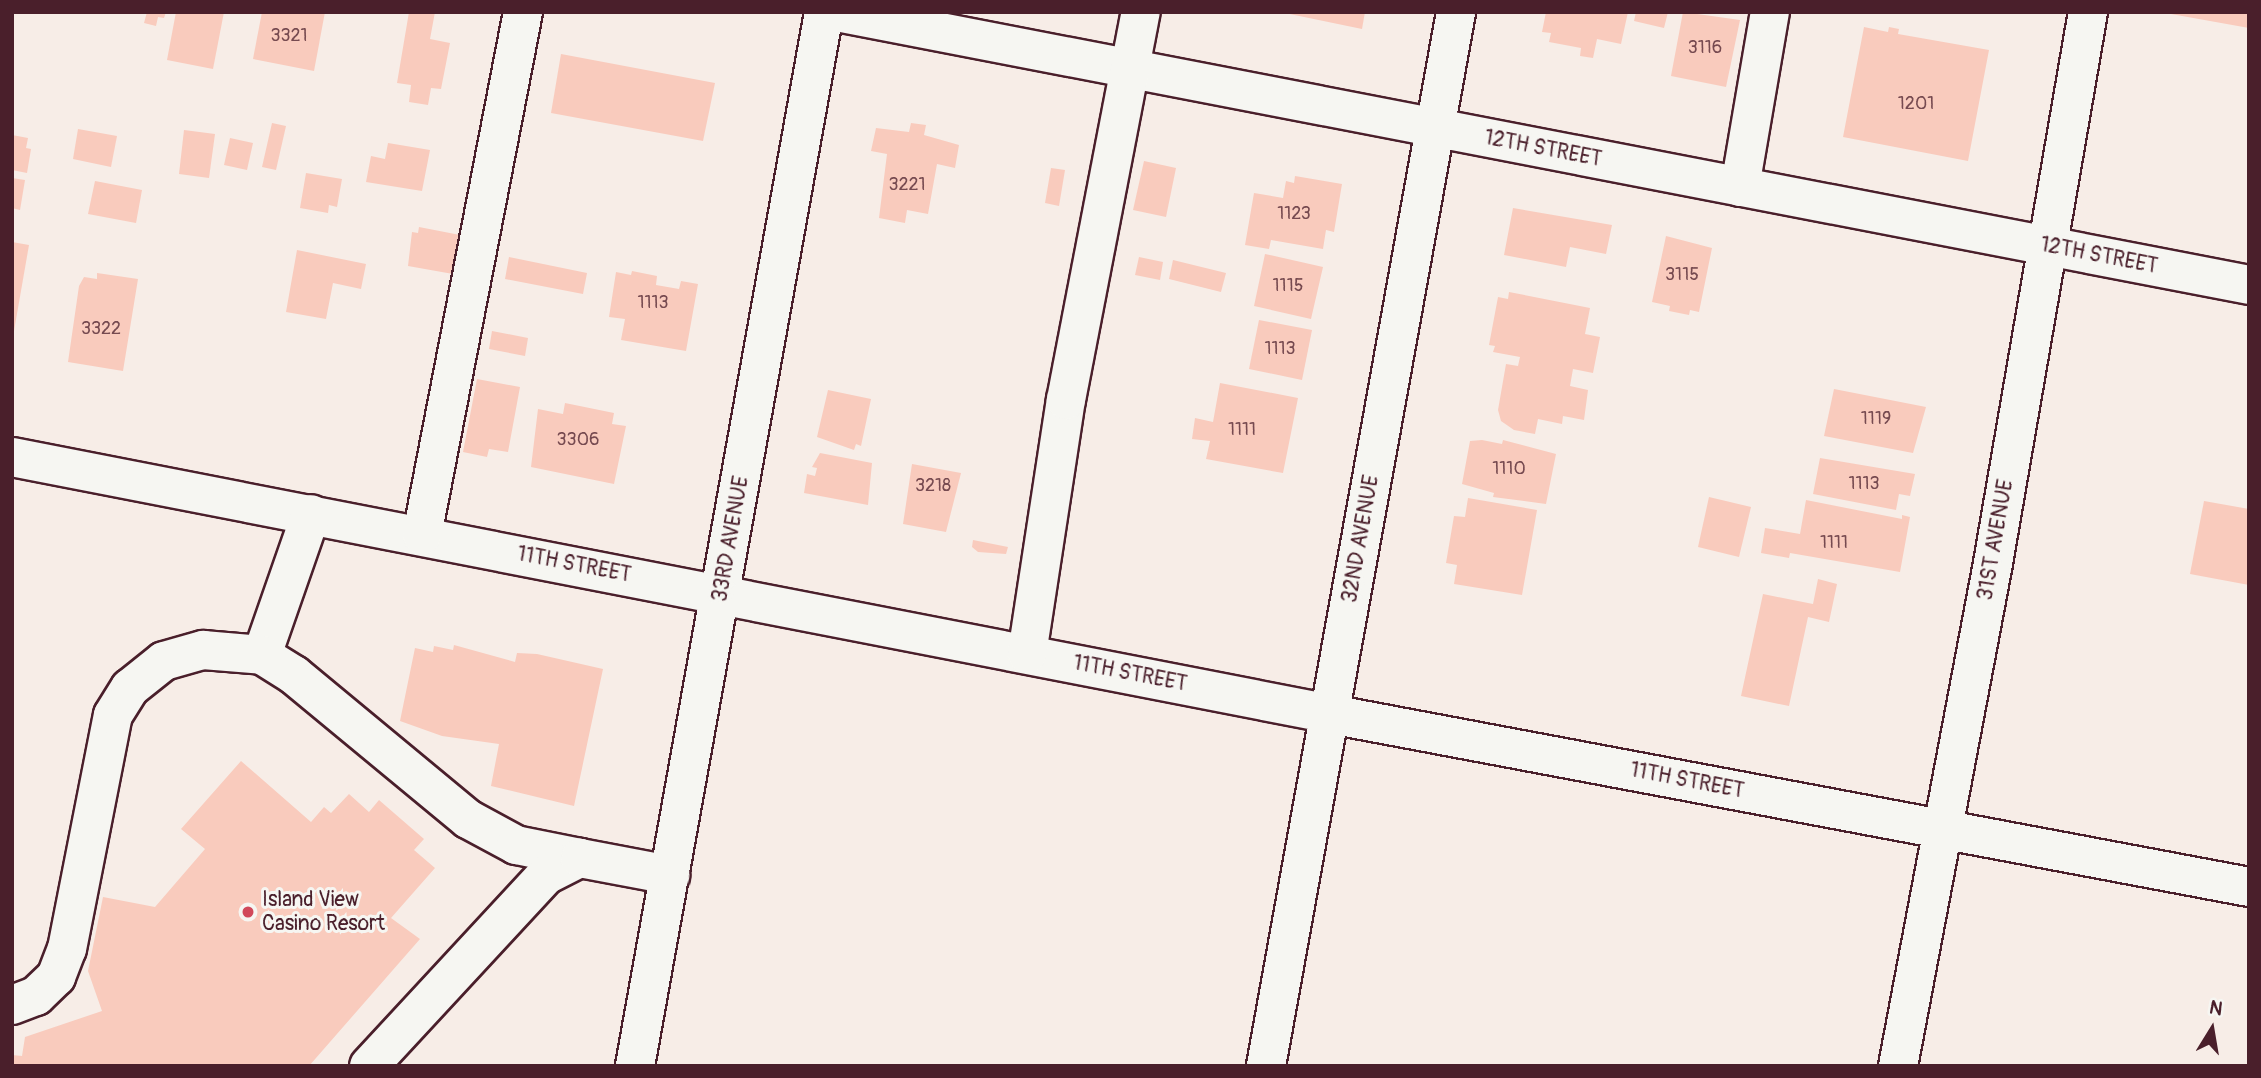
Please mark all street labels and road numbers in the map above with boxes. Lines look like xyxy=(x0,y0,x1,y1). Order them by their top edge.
street label: 12TH STREET xyxy=(1482,125,1604,173)
street label: 12TH STREET xyxy=(2038,232,2160,280)
street label: 32ND AVENUE xyxy=(1337,473,1385,605)
street label: 33RD AVENUE xyxy=(708,474,754,604)
street label: 31ST AVENUE xyxy=(1973,478,2019,602)
street label: 11TH STREET xyxy=(515,542,633,588)
street label: 11TH STREET xyxy=(1071,651,1189,697)
street label: 11TH STREET xyxy=(1628,758,1746,804)

